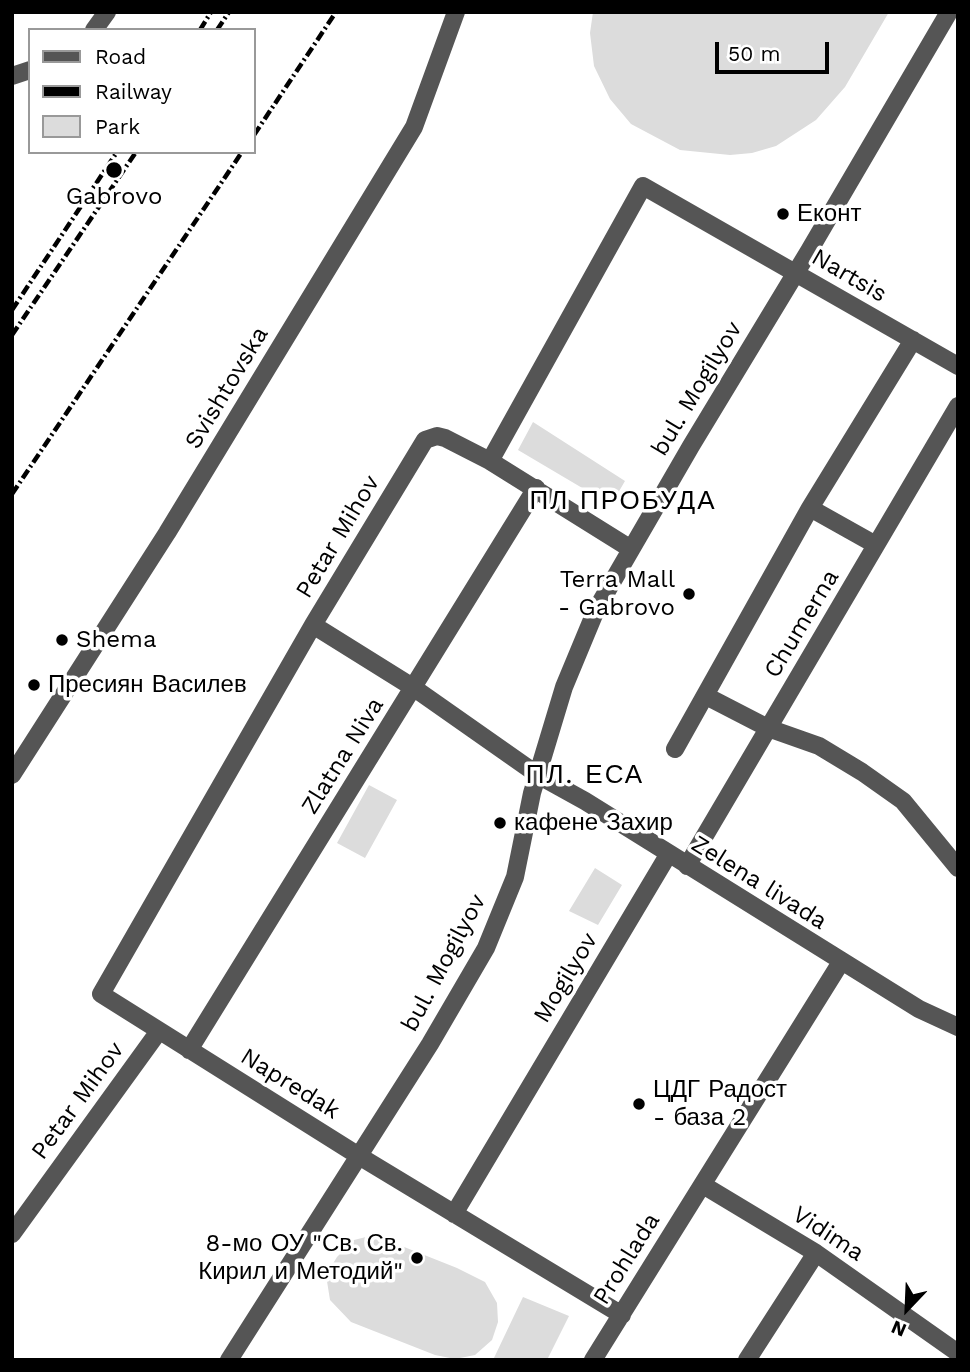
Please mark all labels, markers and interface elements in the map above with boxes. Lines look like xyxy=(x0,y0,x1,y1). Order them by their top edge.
legend xyxy=(28,28,256,154)
scale bar xyxy=(718,28,832,72)
text: 50 m xyxy=(728,41,780,66)
text: Road xyxy=(95,44,146,69)
text: Railway xyxy=(95,79,172,104)
text: Park xyxy=(95,114,140,139)
marker: Gabrovo xyxy=(104,160,124,180)
place label: Gabrovo xyxy=(66,183,162,211)
place label: Еконт xyxy=(797,200,861,228)
marker: Еконт xyxy=(775,206,791,222)
street label: Nartsis xyxy=(806,243,892,309)
street label: bul. Mogilyov xyxy=(646,317,748,461)
street label: Svishtovska xyxy=(179,322,275,454)
street label: Petar Mihov xyxy=(290,470,386,604)
district label: ПЛ ПРОБУДА xyxy=(531,485,715,517)
street label: Chumerna xyxy=(758,565,846,683)
place label: Terra Mall - Gabrovo xyxy=(558,566,675,622)
marker: Terra Mall - Gabrovo xyxy=(681,586,697,602)
place label: Shema xyxy=(76,626,157,654)
marker: Shema xyxy=(54,632,70,648)
place label: Пресиян Василев xyxy=(48,671,247,699)
marker: Пресиян Василев xyxy=(26,677,42,693)
street label: Zlatna Niva xyxy=(296,692,390,820)
district label: ПЛ. ЕСА xyxy=(527,759,643,791)
place label: кафене Захир xyxy=(514,809,673,837)
marker: кафене Захир xyxy=(492,815,508,831)
street label: Zelena livada xyxy=(686,830,832,936)
street label: bul. Mogilyov xyxy=(396,889,492,1037)
street label: Mogilyov xyxy=(528,928,604,1028)
street label: Petar Mihov xyxy=(26,1037,130,1165)
street label: Napredak xyxy=(235,1042,345,1126)
place label: ЦДГ Радост - база 2 xyxy=(653,1076,787,1132)
marker: ЦДГ Радост - база 2 xyxy=(631,1096,647,1112)
street label: Vidima xyxy=(787,1200,869,1268)
street label: Prohlada xyxy=(588,1208,666,1310)
place label: 8-мо ОУ "Св. Св. Кирил и Методий" xyxy=(198,1230,403,1286)
marker: 8-мо ОУ "Св. Св. Кирил и Методий" xyxy=(409,1250,425,1266)
north arrow xyxy=(872,1274,942,1344)
text: N xyxy=(888,1315,910,1342)

